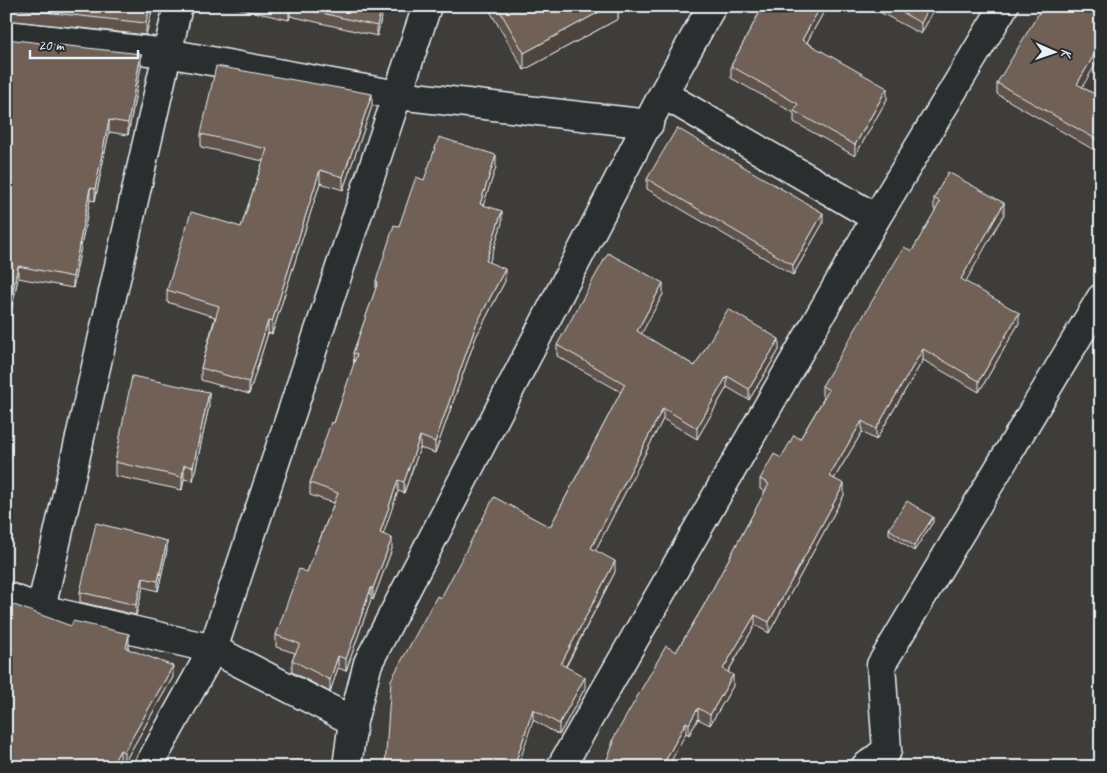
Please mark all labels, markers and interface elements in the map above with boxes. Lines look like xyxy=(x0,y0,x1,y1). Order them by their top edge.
scale bar xyxy=(30,28,138,60)
north arrow xyxy=(1030,28,1080,78)
text: 20 m xyxy=(38,36,65,55)
text: K xyxy=(1058,49,1075,59)

